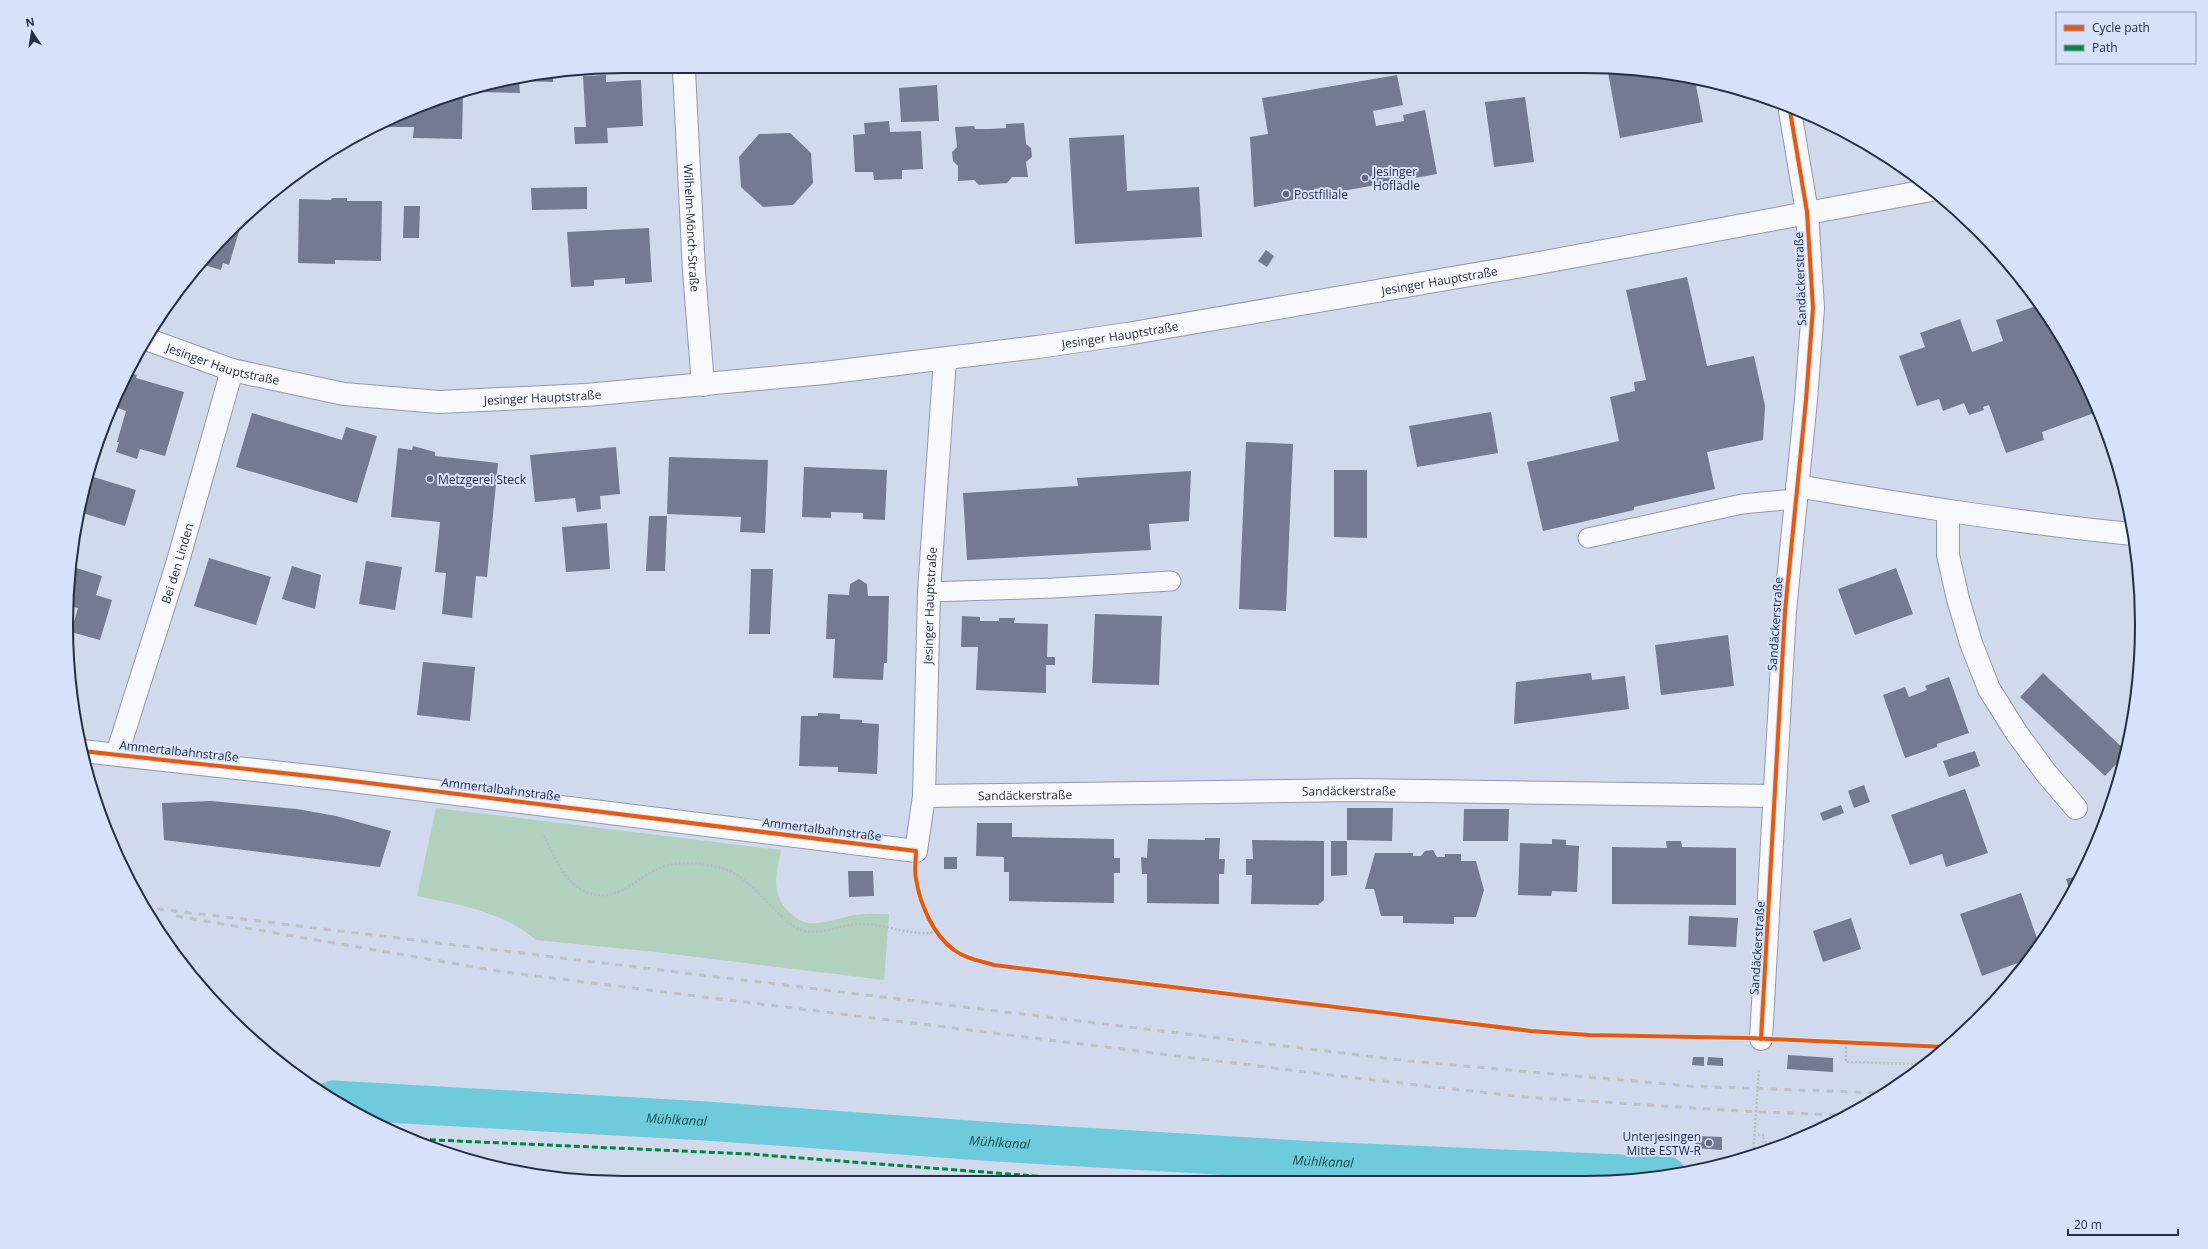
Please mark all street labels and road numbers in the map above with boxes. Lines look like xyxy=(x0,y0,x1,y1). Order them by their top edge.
street label: Wilhelm-Mönch-Straße xyxy=(680,163,704,293)
street label: Sandäckerstraße xyxy=(1790,231,1810,326)
street label: Jesinger Hauptstraße xyxy=(1379,262,1499,299)
street label: Jesinger Hauptstraße xyxy=(1060,317,1180,352)
street label: Jesinger Hauptstraße xyxy=(163,338,281,389)
street label: Jesinger Hauptstraße xyxy=(482,385,602,408)
street label: Bei den Linden xyxy=(157,521,197,606)
street label: Jesinger Hauptstraße xyxy=(919,546,941,666)
street label: Sandäckerstraße xyxy=(1763,576,1787,672)
street label: Ammertalbahnstraße xyxy=(118,736,240,766)
street label: Ammertalbahnstraße xyxy=(440,773,562,805)
street label: Sandäckerstraße xyxy=(1302,781,1396,799)
street label: Sandäckerstraße xyxy=(978,785,1072,804)
street label: Ammertalbahnstraße xyxy=(761,813,883,845)
street label: Sandäckerstraße xyxy=(1745,900,1769,996)

